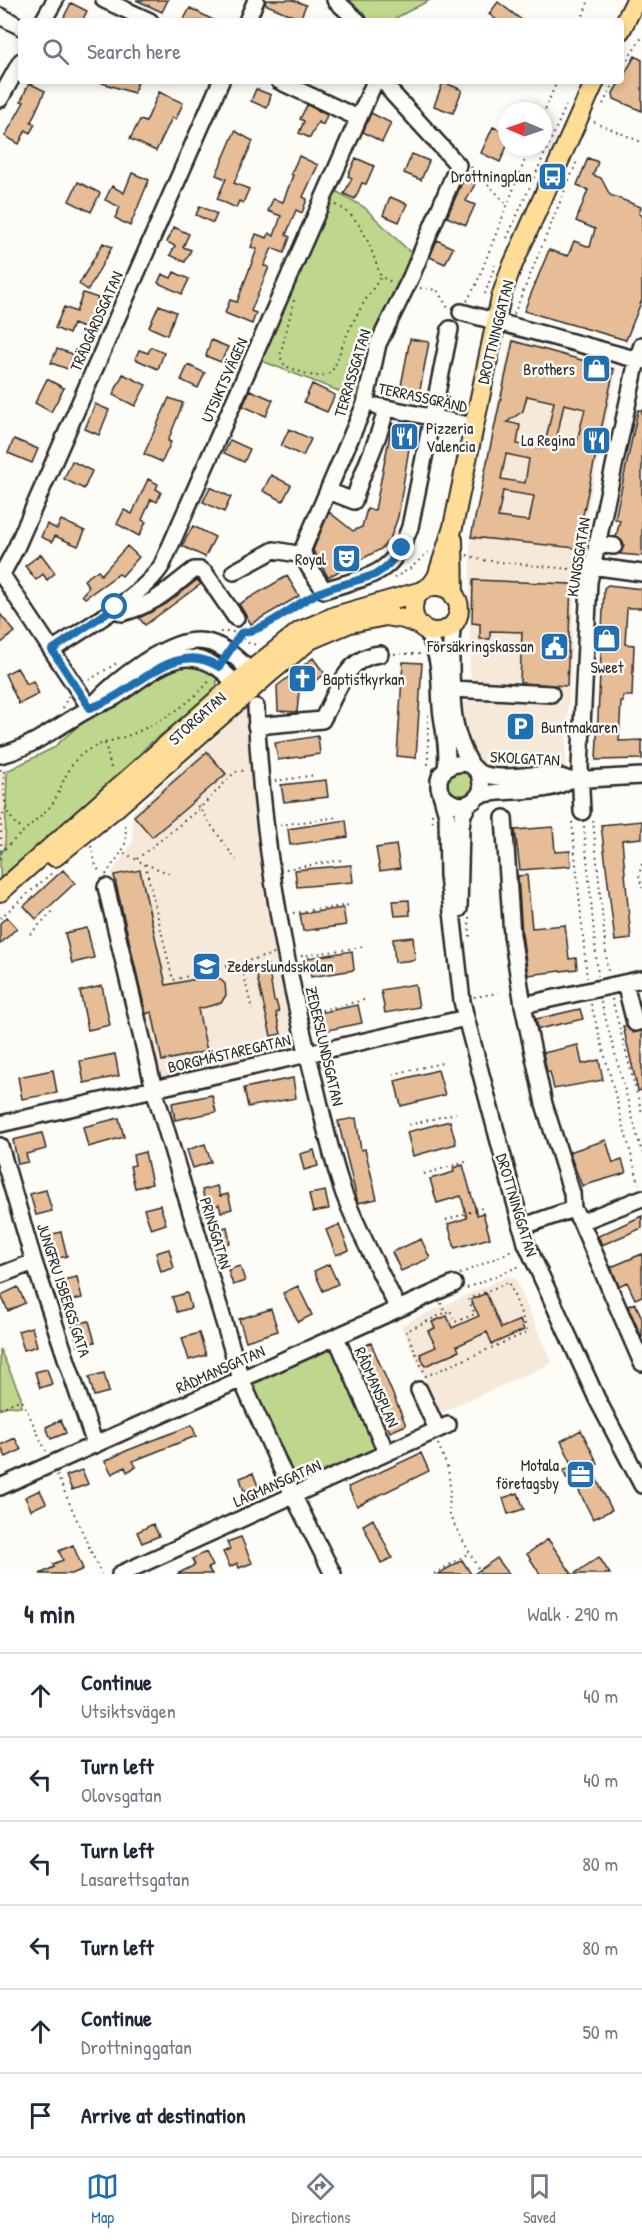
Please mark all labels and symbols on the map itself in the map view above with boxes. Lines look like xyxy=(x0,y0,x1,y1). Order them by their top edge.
north arrow xyxy=(498,102,552,156)
bus stop icon: Drottningplan xyxy=(537,160,569,192)
place label: Drottningplan xyxy=(451,165,532,187)
street label: TRÄDGÅRDSGATAN xyxy=(64,268,128,374)
street label: DROTTNINGGATAN xyxy=(471,278,519,386)
street label: TERRASSGATAN xyxy=(328,326,376,420)
street label: UTSIKTSVÄGEN xyxy=(196,334,252,426)
shop icon: Brothers xyxy=(580,353,612,385)
place label: Brothers xyxy=(523,358,575,380)
street label: TERRASSGRÄND xyxy=(376,377,470,417)
place label: Pizzeria Valencia xyxy=(426,417,475,457)
restaurant icon: Pizzeria Valencia xyxy=(389,421,421,453)
restaurant icon: La Regina xyxy=(580,424,612,456)
place label: La Regina xyxy=(521,429,575,451)
street label: KUNGSGATAN xyxy=(561,516,595,598)
route end xyxy=(388,534,414,560)
theatre icon: Royal xyxy=(331,543,363,575)
place label: Royal xyxy=(295,548,327,570)
route start xyxy=(101,593,127,619)
shop icon: Sweet xyxy=(591,623,623,655)
public building icon: Försäkringskassan xyxy=(539,630,571,662)
place label: Försäkringskassan xyxy=(426,635,534,657)
place label: Sweet xyxy=(591,656,624,678)
church icon: Baptistkyrkan xyxy=(286,663,318,695)
place label: Baptistkyrkan xyxy=(323,668,405,690)
street label: STORGATAN xyxy=(164,686,230,750)
parking icon: Buntmakaren xyxy=(504,711,536,743)
place label: Buntmakaren xyxy=(541,716,618,738)
street label: SKOLGATAN xyxy=(490,745,560,771)
school or university icon: Zederslundsskolan xyxy=(190,950,222,982)
place label: Zederslundsskolan xyxy=(227,955,334,977)
street label: ZEDERSLUNDSGATAN xyxy=(301,984,349,1108)
street label: BORGMÄSTAREGATAN xyxy=(165,1028,293,1078)
street label: DROTTNINGGATAN xyxy=(491,1151,543,1259)
street label: PRINSGATAN xyxy=(195,1194,237,1272)
street label: JUNGFRU ISBERGS GATA xyxy=(32,1220,96,1360)
street label: RÅDMANSGATAN xyxy=(172,1340,268,1398)
street label: RÅDMANSPLAN xyxy=(349,1343,405,1431)
street label: LAGMANSGATAN xyxy=(230,1454,324,1512)
place label: Motala företagsby xyxy=(496,1454,559,1494)
office icon: Motala företagsby xyxy=(564,1458,596,1490)

